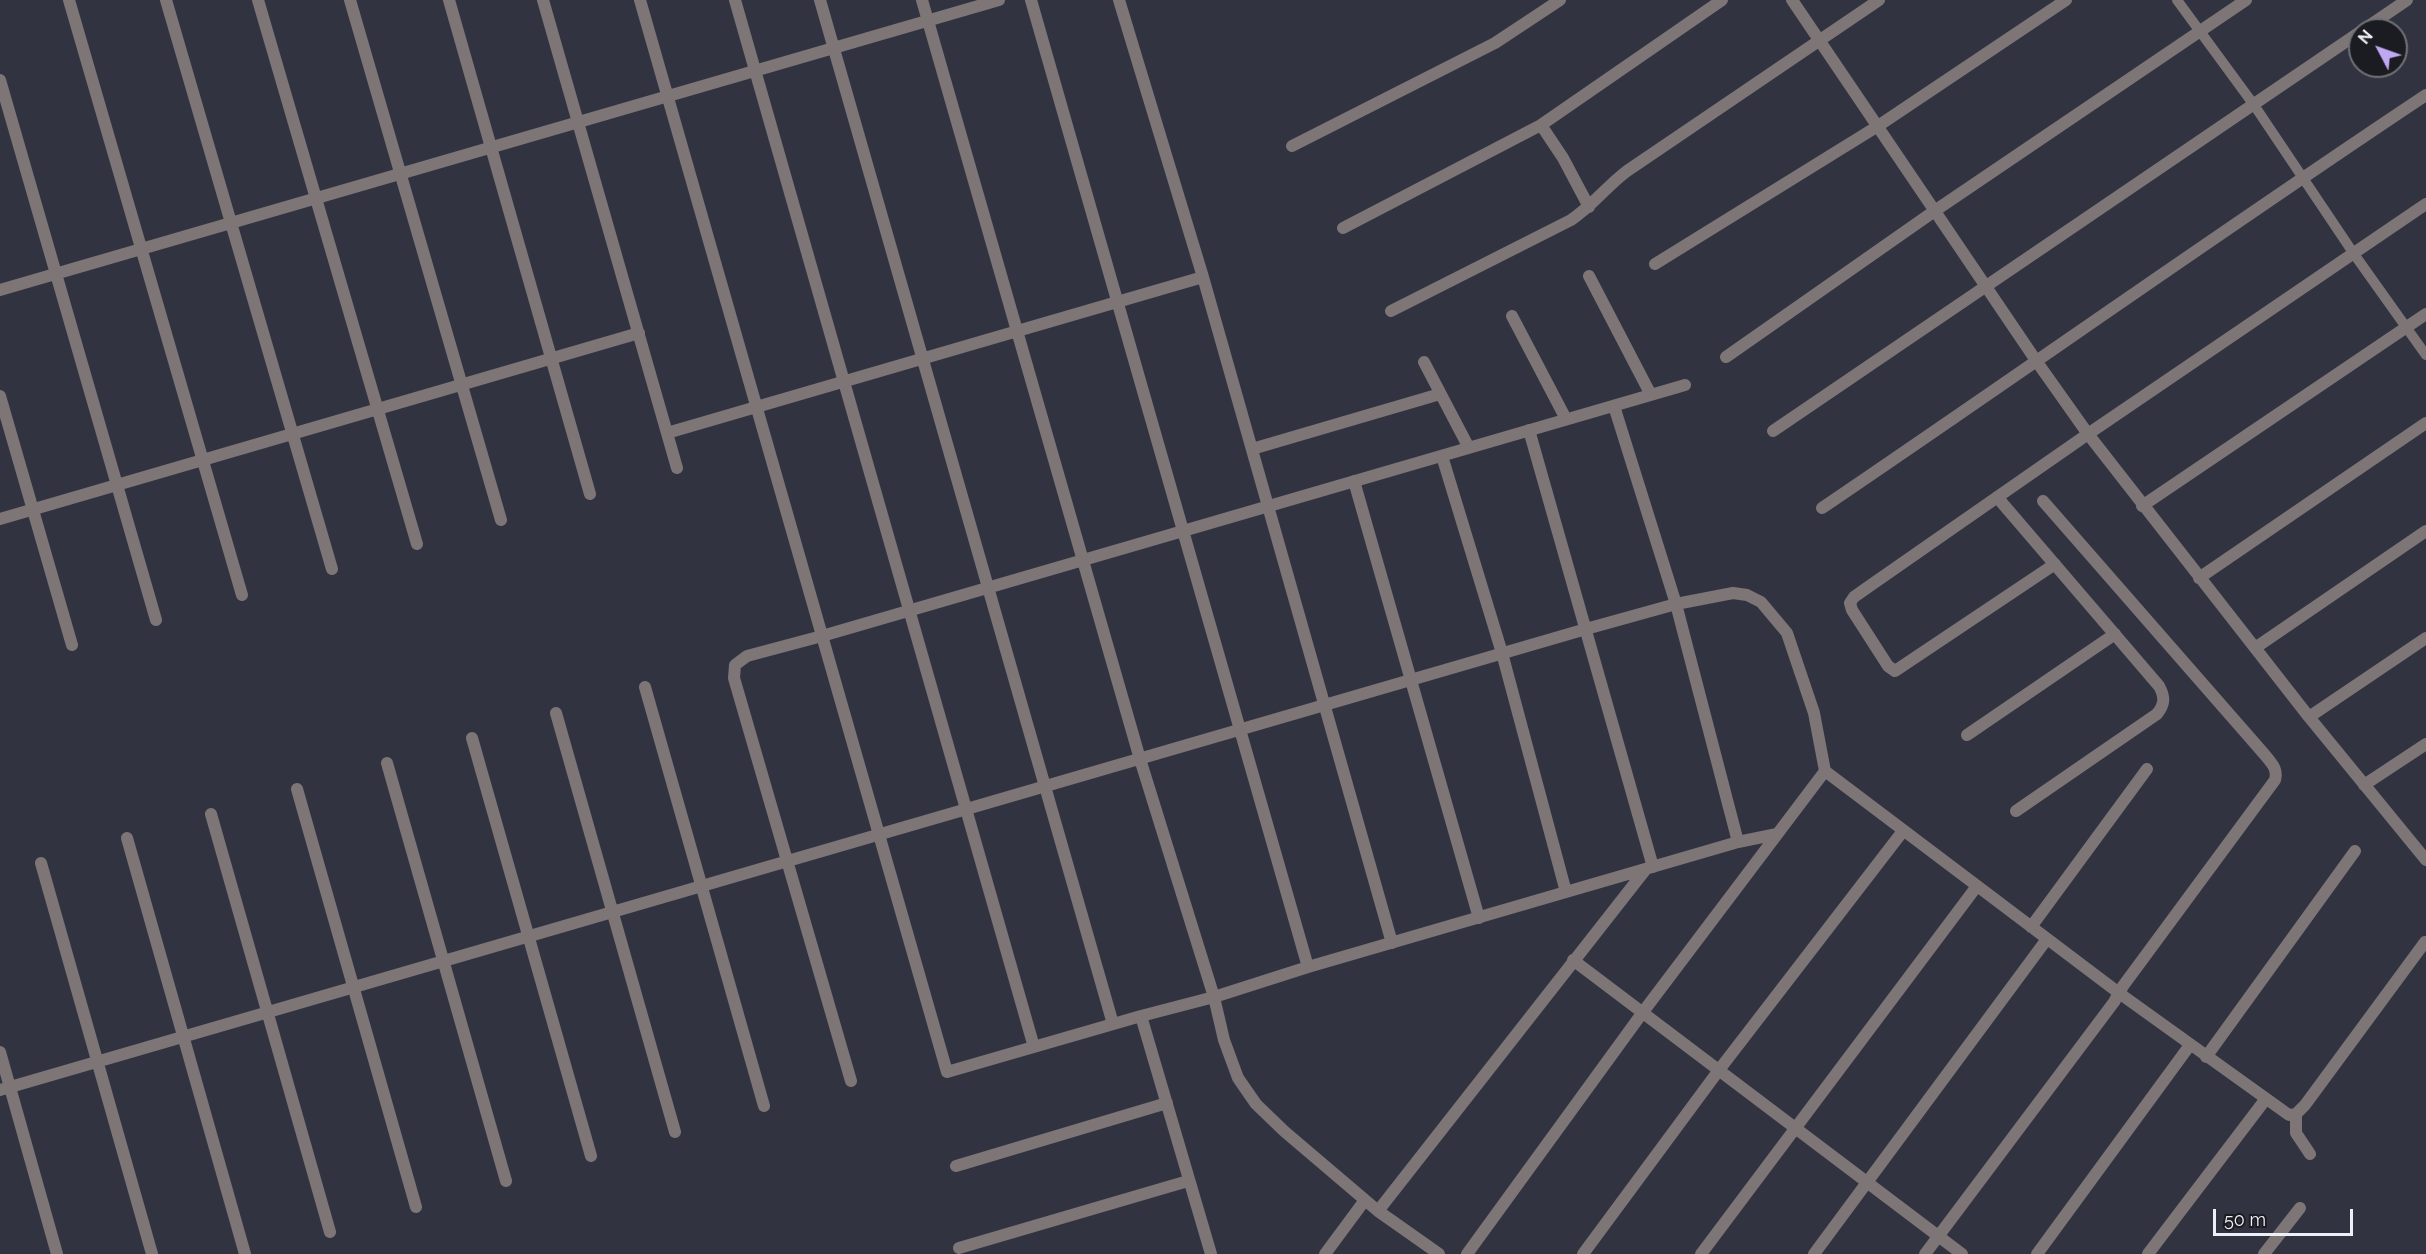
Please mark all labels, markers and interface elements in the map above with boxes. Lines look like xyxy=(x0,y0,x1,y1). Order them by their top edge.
north arrow xyxy=(2348,18,2408,78)
text: N xyxy=(2354,26,2377,48)
scale bar xyxy=(2216,1197,2356,1235)
text: 50 m xyxy=(2224,1209,2266,1230)

